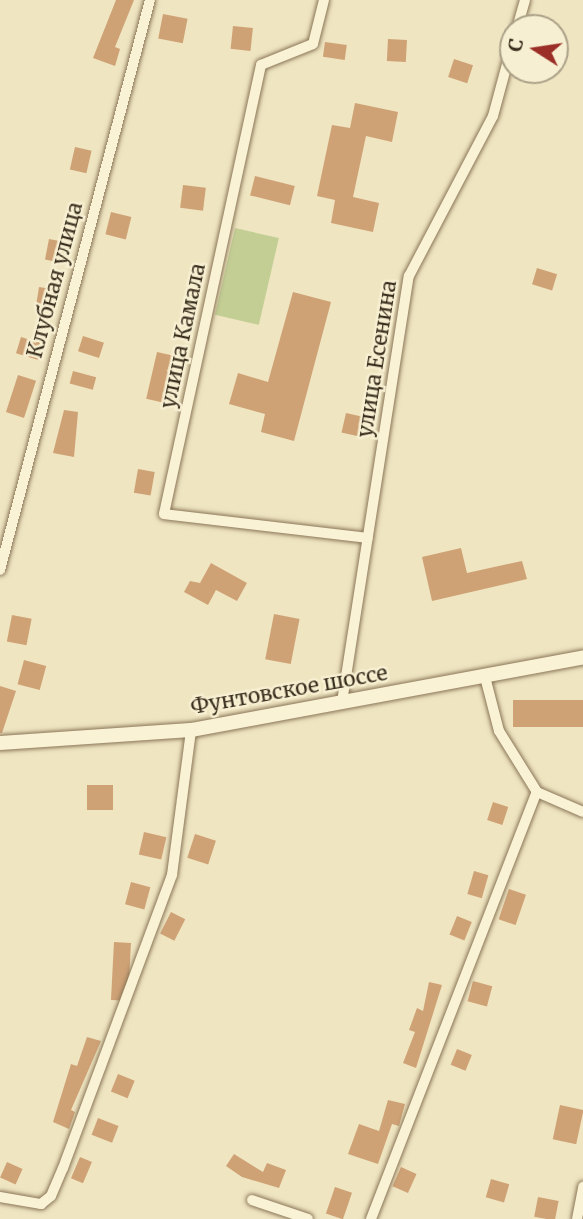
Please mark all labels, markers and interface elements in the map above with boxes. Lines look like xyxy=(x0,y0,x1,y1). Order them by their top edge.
north arrow xyxy=(499,14,569,84)
text: С xyxy=(502,36,528,54)
street label: Клубная улица xyxy=(22,199,88,361)
street label: улица Камала xyxy=(155,261,211,411)
street label: улица Есенина xyxy=(352,279,402,439)
street label: Фунтовское шоссе xyxy=(189,660,389,720)

